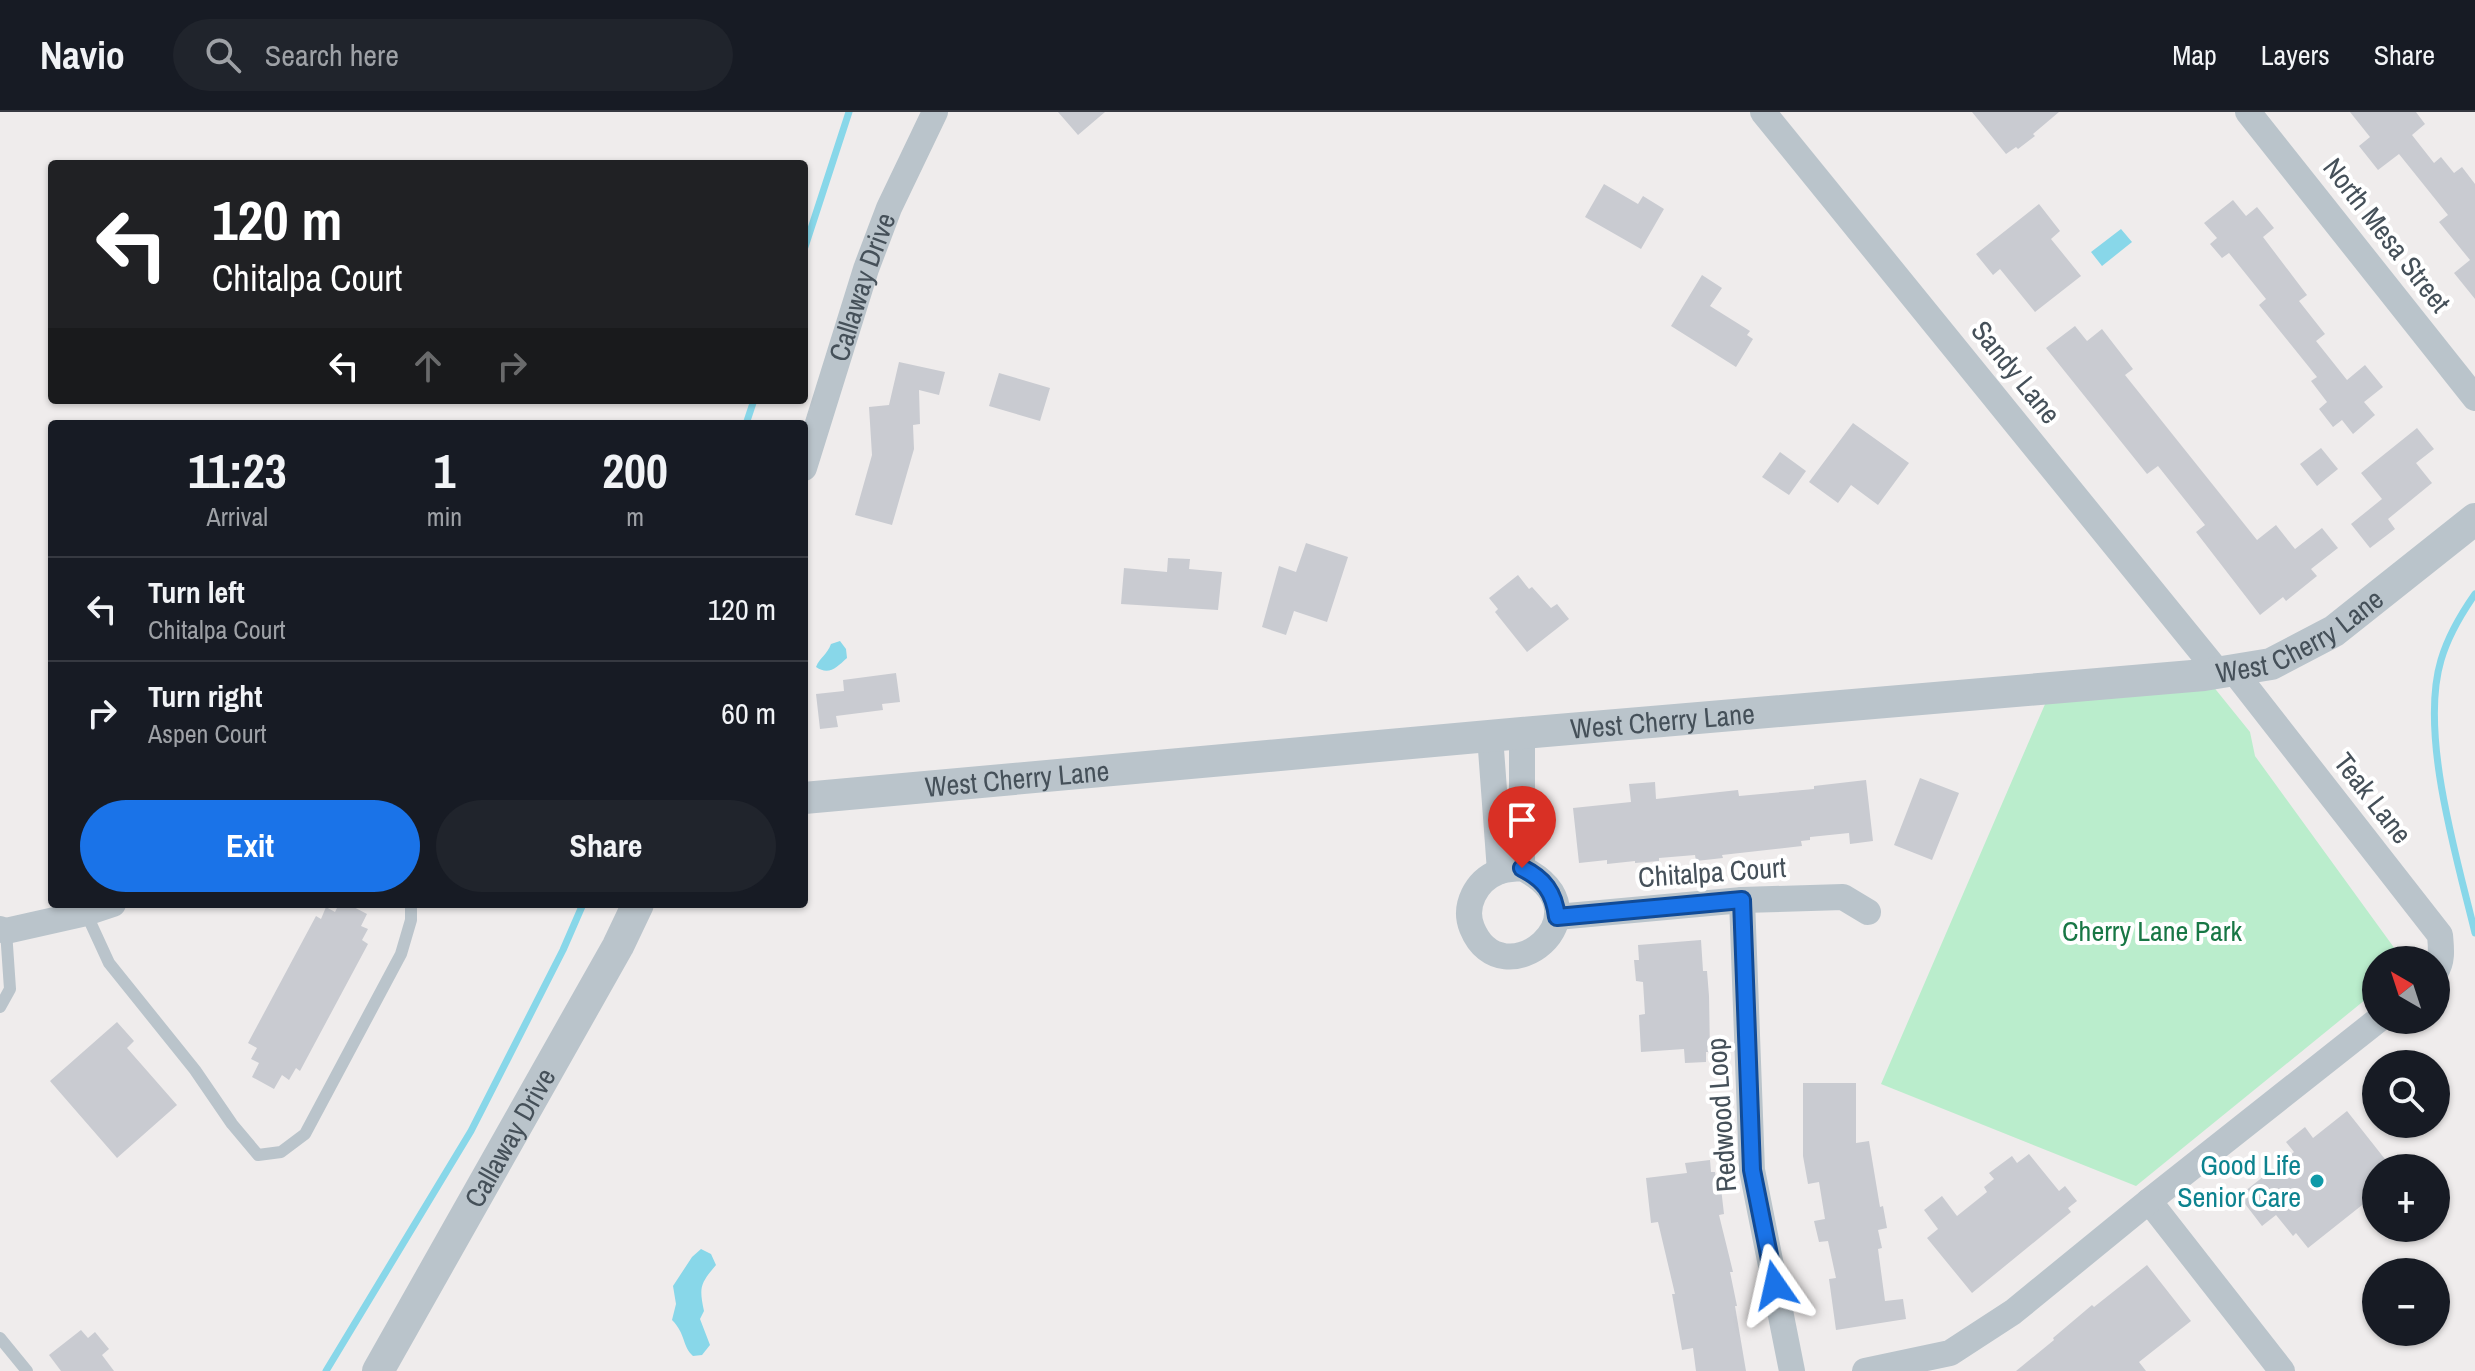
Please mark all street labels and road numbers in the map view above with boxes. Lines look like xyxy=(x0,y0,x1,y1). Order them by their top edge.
street label: North Mesa Street xyxy=(2315,150,2459,320)
street label: Callaway Drive xyxy=(819,207,905,366)
street label: Sandy Lane xyxy=(1963,312,2069,432)
street label: West Cherry Lane xyxy=(2213,580,2391,692)
street label: West Cherry Lane xyxy=(1569,694,1756,748)
street label: Teak Lane xyxy=(2325,745,2421,851)
street label: West Cherry Lane xyxy=(923,751,1111,806)
street label: Chitalpa Court xyxy=(1637,848,1787,896)
street label: Redwood Loop xyxy=(1697,1037,1745,1193)
street label: Callaway Drive xyxy=(455,1061,564,1214)

